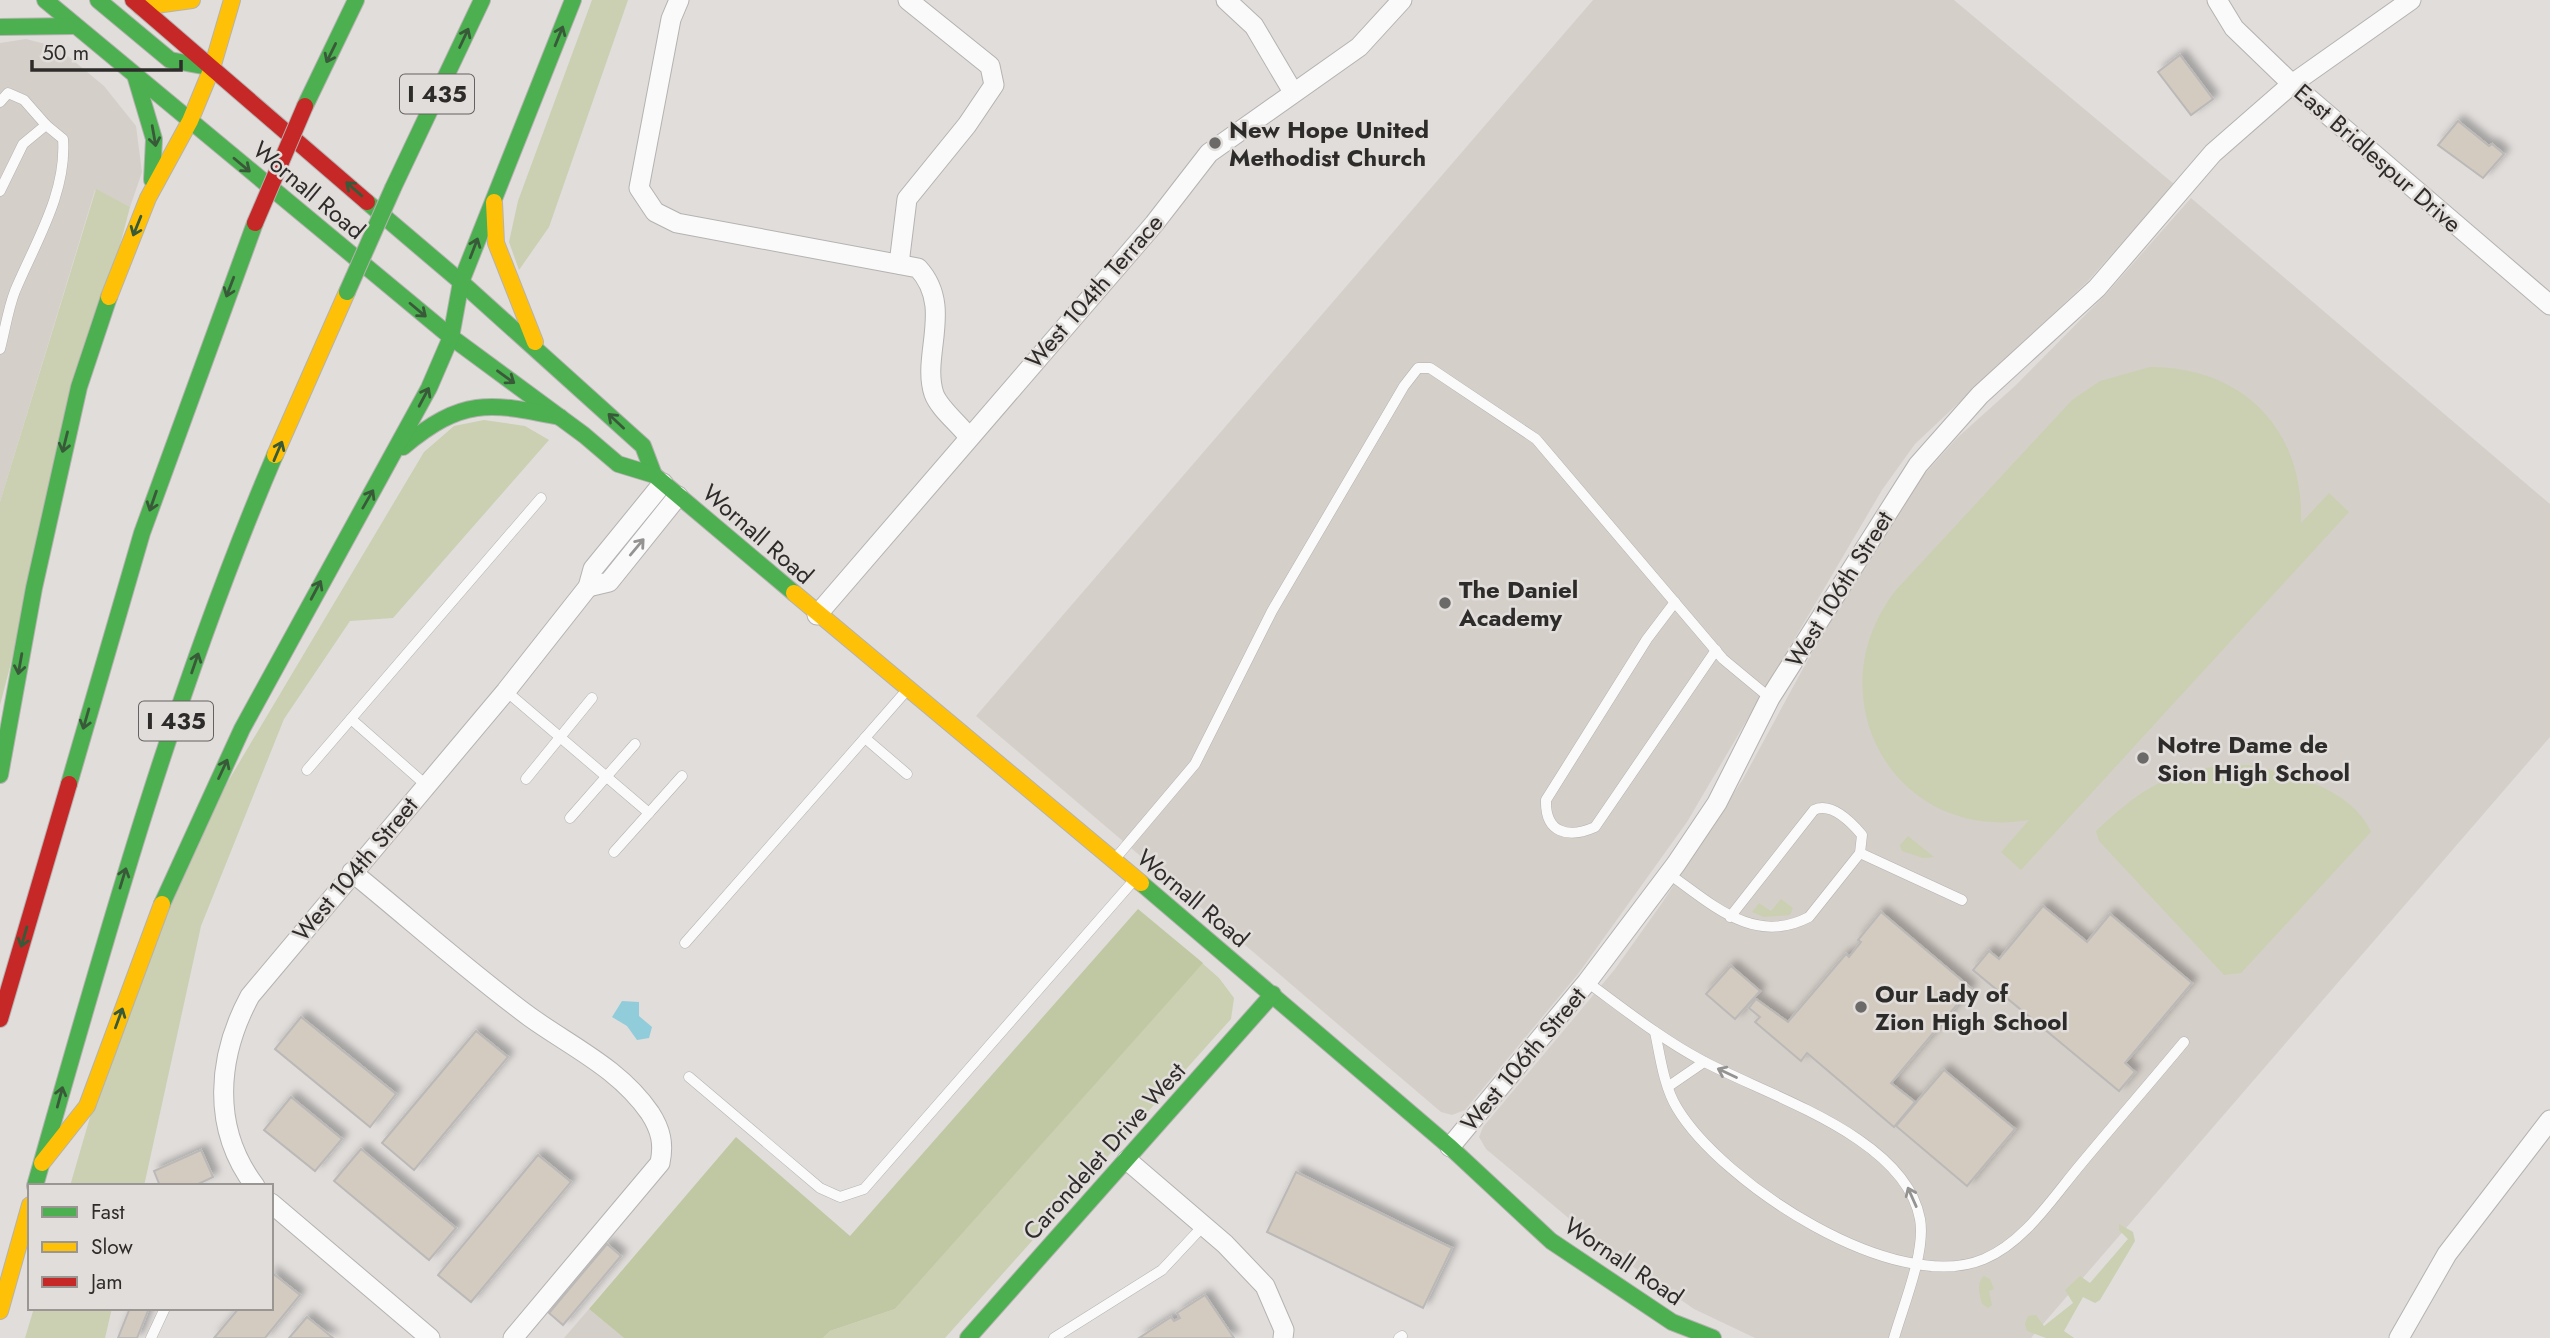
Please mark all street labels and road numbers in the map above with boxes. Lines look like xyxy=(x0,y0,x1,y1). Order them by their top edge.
road number: I 435 xyxy=(400,74,474,114)
street label: East Bridlespur Drive xyxy=(2287,75,2469,241)
street label: Wornall Road xyxy=(245,132,373,248)
street label: West 104th Terrace xyxy=(1017,206,1171,376)
street label: Wornall Road xyxy=(695,476,821,592)
street label: West 106th Street xyxy=(1777,504,1901,674)
road number: I 435 xyxy=(139,702,213,740)
street label: West 104th Street xyxy=(284,789,426,949)
street label: Wornall Road xyxy=(1129,840,1257,956)
street label: West 106th Street xyxy=(1452,979,1594,1139)
street label: Carondelet Drive West xyxy=(1015,1054,1194,1248)
street label: Wornall Road xyxy=(1557,1208,1691,1314)

